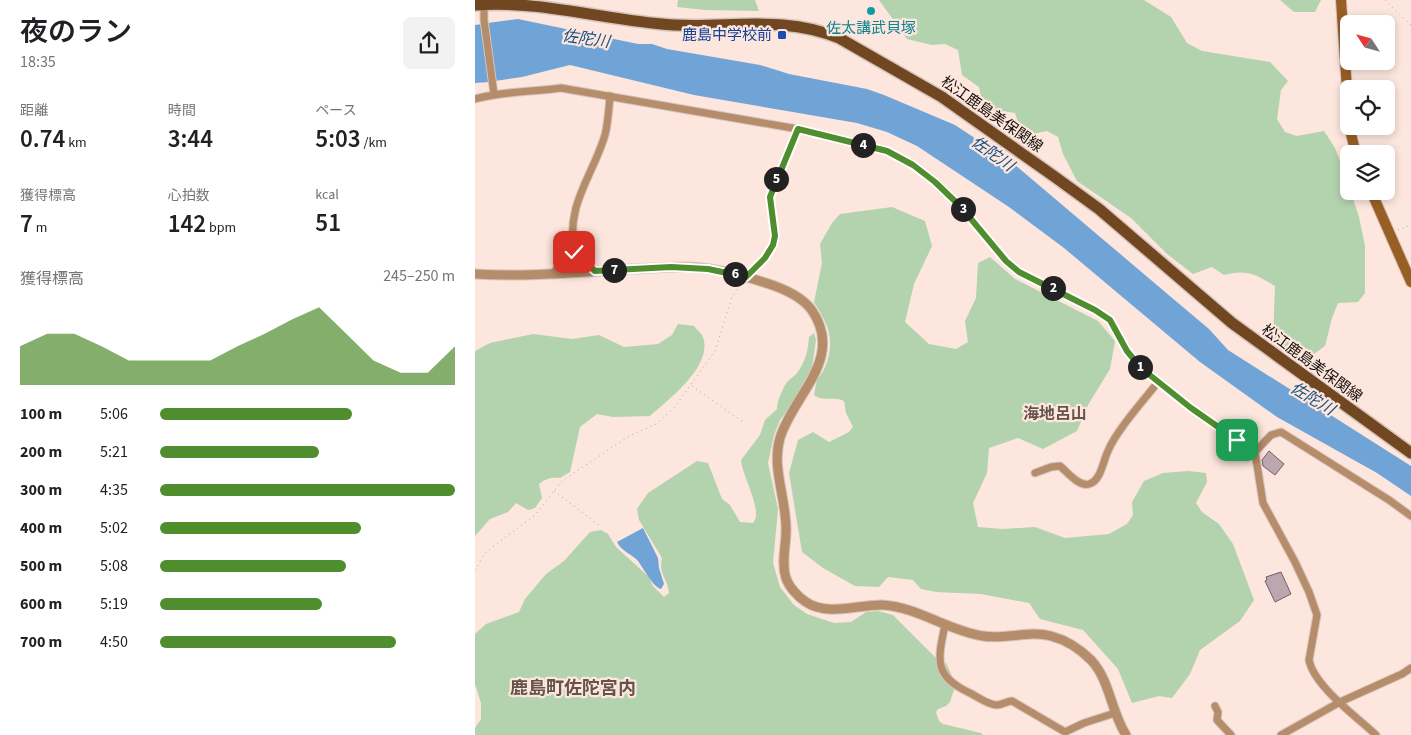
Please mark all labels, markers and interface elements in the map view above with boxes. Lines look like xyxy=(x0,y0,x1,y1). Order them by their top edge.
marker: 佐太講武貝塚 xyxy=(865,5,877,17)
text: 夜のラン xyxy=(20,12,132,52)
north arrow xyxy=(1340,15,1395,70)
map controls xyxy=(1340,15,1395,200)
button: share xyxy=(403,17,455,69)
place label: 佐太講武貝塚 xyxy=(826,18,916,39)
water label: 佐陀川 xyxy=(561,25,613,54)
place label: 鹿島中学校前 xyxy=(682,25,772,46)
marker: 鹿島中学校前 xyxy=(776,29,788,41)
text: 18:35 xyxy=(20,51,56,73)
street label: 松江鹿島美保関線 xyxy=(937,71,1047,157)
button: locate xyxy=(1340,80,1395,135)
text: 距離 xyxy=(20,101,48,121)
text: 時間 xyxy=(168,101,196,121)
text: ペース xyxy=(315,101,357,121)
text: 0.74 xyxy=(20,121,65,157)
text: 3:44 xyxy=(168,121,213,157)
text: 5:03 xyxy=(315,121,361,157)
water label: 佐陀川 xyxy=(966,131,1020,178)
pin: 4 xyxy=(851,132,875,158)
text: km xyxy=(65,133,87,153)
text: /km xyxy=(361,133,387,153)
text: 4 xyxy=(860,135,867,155)
button: layers xyxy=(1340,145,1395,200)
pin: 5 xyxy=(763,166,789,192)
text: 5 xyxy=(773,169,780,189)
text: kcal xyxy=(315,185,339,205)
text: 獲得標高 xyxy=(20,186,76,206)
text: 心拍数 xyxy=(168,186,210,206)
pin: 3 xyxy=(951,196,975,222)
text: 3 xyxy=(960,199,967,219)
text: 51 xyxy=(315,205,341,241)
text: 7 xyxy=(20,206,33,242)
text: 142 xyxy=(168,206,206,242)
text: m xyxy=(33,218,47,238)
text: bpm xyxy=(206,218,236,238)
pin xyxy=(553,231,595,273)
icon: check xyxy=(560,238,588,266)
pin: 7 xyxy=(601,258,627,282)
text: 7 xyxy=(611,260,618,280)
pin: 6 xyxy=(723,262,747,286)
text: 6 xyxy=(732,264,739,284)
text: 245–250 m xyxy=(383,265,455,287)
text: 獲得標高 xyxy=(20,268,84,290)
pin: 2 xyxy=(1041,276,1065,300)
text: 2 xyxy=(1050,278,1057,298)
street label: 松江鹿島美保関線 xyxy=(1257,320,1366,407)
pin: 1 xyxy=(1127,354,1153,380)
text: 1 xyxy=(1137,357,1144,377)
water label: 佐陀川 xyxy=(1286,377,1340,422)
text: 100 m xyxy=(20,403,62,425)
text: 5:06 xyxy=(100,403,128,425)
district label: 海地呂山 xyxy=(1023,403,1087,425)
pin xyxy=(1216,419,1258,461)
icon: arrive xyxy=(1223,426,1251,454)
text: 200 m xyxy=(20,441,62,463)
text: 5:21 xyxy=(100,441,128,463)
text: 300 m xyxy=(20,479,62,501)
text: 4:35 xyxy=(100,479,128,501)
text: 400 m xyxy=(20,517,62,539)
text: 5:02 xyxy=(100,517,128,539)
text: 500 m xyxy=(20,555,62,577)
text: 5:08 xyxy=(100,555,128,577)
text: 600 m xyxy=(20,593,62,615)
text: 5:19 xyxy=(100,593,128,615)
text: 700 m xyxy=(20,631,62,653)
text: 4:50 xyxy=(100,631,128,653)
district label: 鹿島町佐陀宮内 xyxy=(510,676,636,701)

